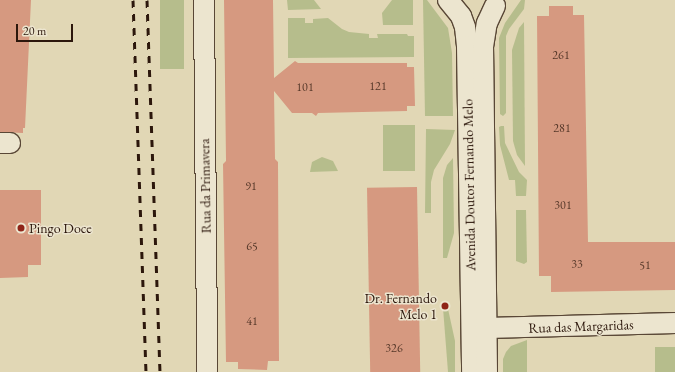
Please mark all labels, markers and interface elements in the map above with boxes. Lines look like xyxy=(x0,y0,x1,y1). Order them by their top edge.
scale bar xyxy=(18,16,75,42)
text: 20 m xyxy=(23,23,46,39)
house number: 261 xyxy=(552,49,570,63)
house number: 121 xyxy=(369,80,387,94)
house number: 101 xyxy=(296,81,314,95)
street label: Avenida Doutor Fernando Melo xyxy=(459,99,479,271)
house number: 281 xyxy=(553,122,571,136)
street label: Rua da Primavera xyxy=(196,138,214,234)
house number: 91 xyxy=(245,180,257,194)
house number: 301 xyxy=(554,199,572,213)
place label: Pingo Doce xyxy=(29,220,92,236)
marker: Pingo Doce xyxy=(16,223,26,233)
house number: 65 xyxy=(246,240,258,254)
house number: 33 xyxy=(571,258,583,272)
house number: 51 xyxy=(639,259,651,273)
place label: Dr. Fernando Melo 1 xyxy=(364,290,437,322)
marker: Dr. Fernando Melo 1 xyxy=(440,301,450,311)
house number: 41 xyxy=(246,315,258,329)
street label: Rua das Margaridas xyxy=(528,316,634,336)
house number: 326 xyxy=(385,342,403,356)

